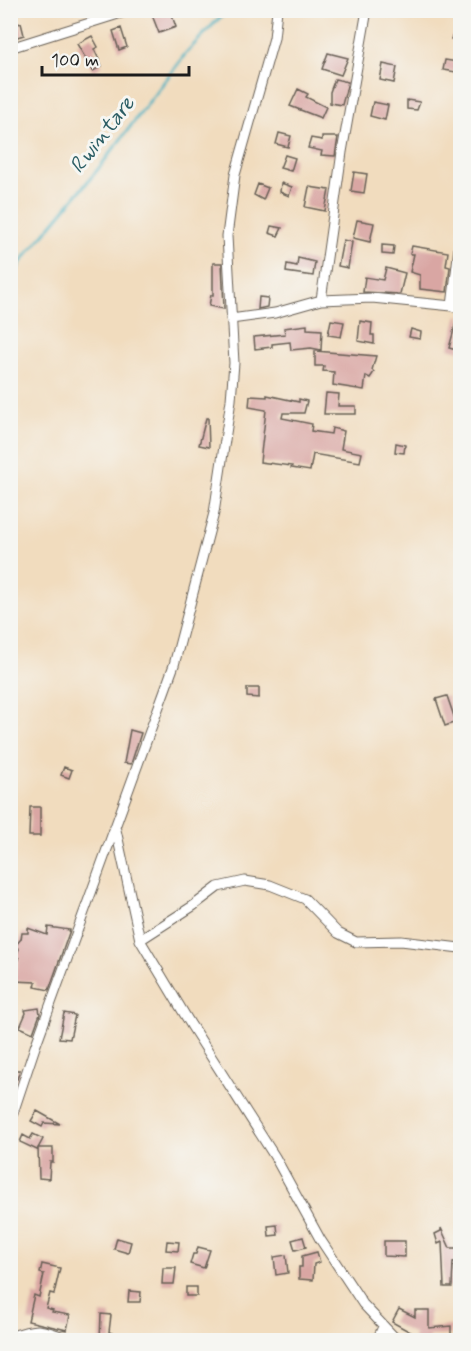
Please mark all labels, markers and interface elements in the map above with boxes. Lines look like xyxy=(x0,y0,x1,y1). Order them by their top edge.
scale bar xyxy=(42,39,189,77)
text: 100 m xyxy=(51,49,99,73)
water label: Rwintare xyxy=(64,91,142,179)

